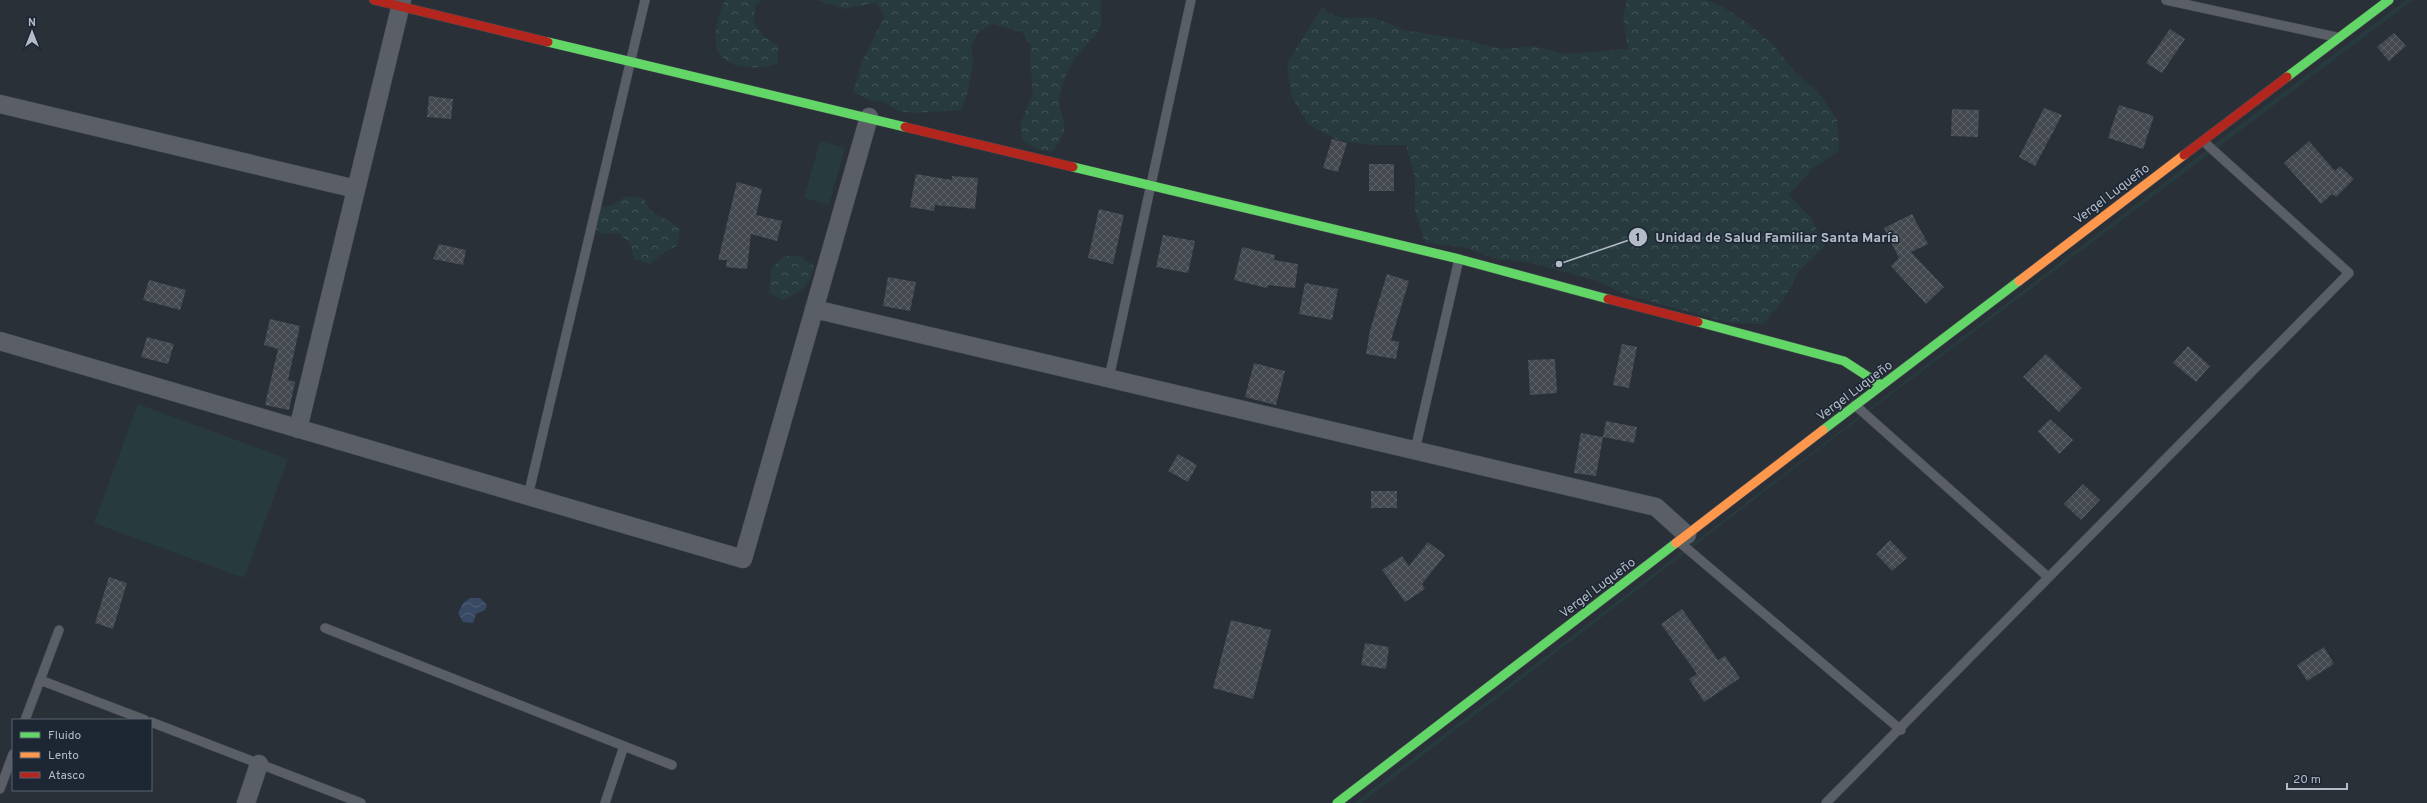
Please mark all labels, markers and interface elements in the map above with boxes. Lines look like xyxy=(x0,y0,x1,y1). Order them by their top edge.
north arrow xyxy=(12,12,52,52)
text: N xyxy=(28,16,36,30)
street label: Vergel Luqueño xyxy=(2071,161,2153,228)
callout: Unidad de Salud Familiar Santa María xyxy=(1628,224,1907,250)
text: 1 xyxy=(1636,230,1640,246)
text: Unidad de Salud Familiar Santa María xyxy=(1655,230,1899,247)
street label: Vergel Luqueño xyxy=(1814,358,1896,425)
street label: Vergel Luqueño xyxy=(1557,555,1639,622)
legend xyxy=(12,719,152,791)
text: Fluido xyxy=(48,728,81,744)
text: Lento xyxy=(48,748,79,764)
scale bar xyxy=(2287,765,2347,791)
text: Atasco xyxy=(48,768,85,784)
text: 20 m xyxy=(2293,772,2321,788)

